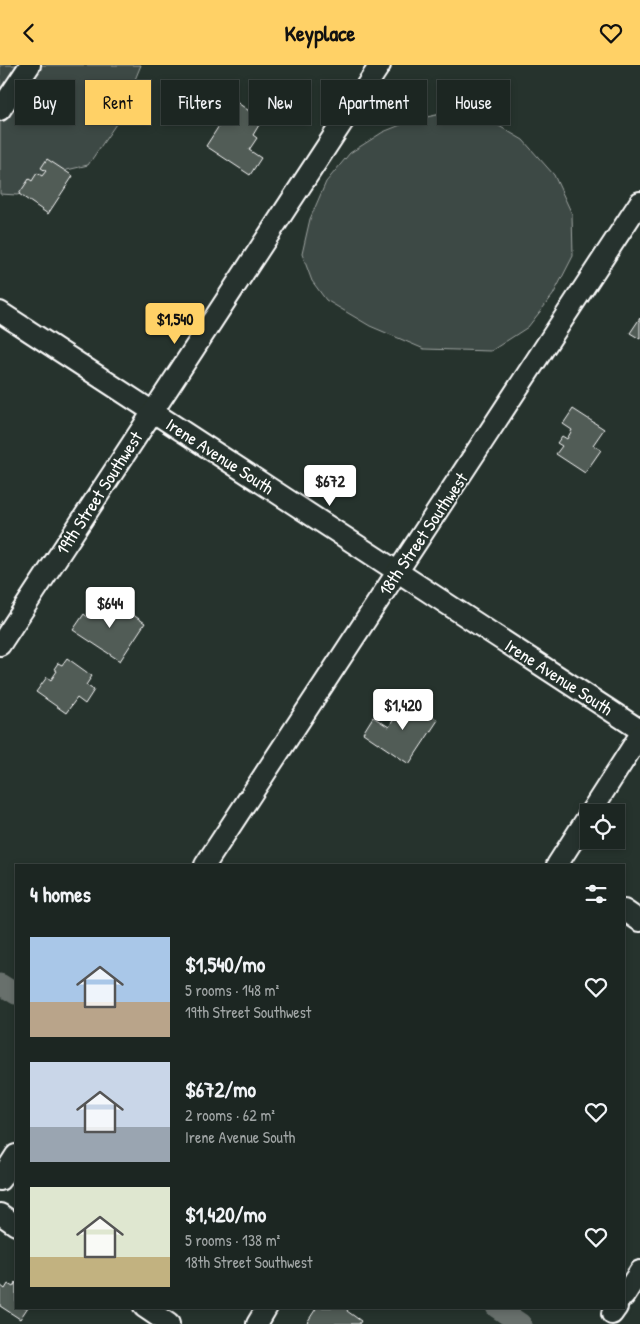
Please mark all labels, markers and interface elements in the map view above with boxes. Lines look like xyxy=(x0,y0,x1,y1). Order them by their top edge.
text: Keyplace xyxy=(285,18,355,48)
icon: back xyxy=(15,19,43,47)
icon: heart xyxy=(597,19,625,47)
chip: Buy xyxy=(15,80,75,125)
chip: Rent xyxy=(85,80,151,125)
chip: Filters xyxy=(161,80,239,125)
chip: New xyxy=(249,80,311,125)
chip: Apartment xyxy=(321,80,427,125)
chip: House xyxy=(437,80,510,125)
pin: $1,540 xyxy=(134,303,216,345)
text: $1,540 xyxy=(156,308,194,330)
street label: Irene Avenue South xyxy=(161,412,279,500)
street label: 19th Street Southwest xyxy=(50,426,149,559)
pin: $672 xyxy=(300,465,360,507)
street label: 18th Street Southwest xyxy=(373,467,474,600)
text: $672 xyxy=(315,470,345,492)
pin: $644 xyxy=(80,587,140,629)
text: $644 xyxy=(97,592,123,614)
street label: Irene Avenue South xyxy=(500,633,618,721)
pin: $1,420 xyxy=(362,689,444,731)
text: $1,420 xyxy=(384,694,422,716)
map controls xyxy=(580,804,625,849)
button: locate xyxy=(580,804,625,849)
text: 4 homes xyxy=(30,880,91,909)
icon: filters xyxy=(582,880,610,908)
text: $1,540/mo xyxy=(185,950,265,979)
icon: home xyxy=(70,957,130,1017)
icon: heart xyxy=(582,973,610,1001)
text: 5 rooms · 148 m² xyxy=(185,979,279,1001)
text: 19th Street Southwest xyxy=(185,1001,311,1023)
text: $672/mo xyxy=(185,1075,256,1104)
icon: home xyxy=(70,1082,130,1142)
icon: heart xyxy=(582,1098,610,1126)
text: 2 rooms · 62 m² xyxy=(185,1104,275,1126)
text: Irene Avenue South xyxy=(185,1126,295,1148)
text: $1,420/mo xyxy=(185,1200,266,1229)
icon: home xyxy=(70,1207,130,1267)
icon: heart xyxy=(582,1223,610,1251)
text: 5 rooms · 138 m² xyxy=(185,1229,280,1251)
text: 18th Street Southwest xyxy=(185,1251,312,1273)

